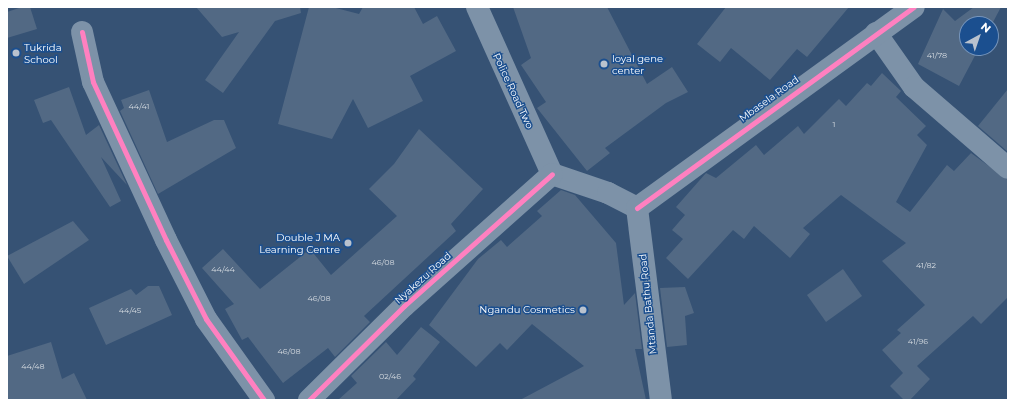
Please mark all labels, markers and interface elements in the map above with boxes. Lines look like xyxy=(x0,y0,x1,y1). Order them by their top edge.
north arrow xyxy=(959,16,999,56)
text: N xyxy=(978,19,994,36)
place label: Tukrida School xyxy=(24,41,62,64)
marker: Tukrida School xyxy=(11,48,21,58)
street label: Police Road Two xyxy=(490,51,536,131)
house number: 41/78 xyxy=(927,51,947,61)
place label: loyal gene center xyxy=(612,52,663,76)
marker: loyal gene center xyxy=(599,59,609,69)
street label: Mbasela Road xyxy=(737,73,801,125)
house number: 44/41 xyxy=(129,102,149,112)
house number: 1 xyxy=(833,120,835,130)
place label: Double J MA Learning Centre xyxy=(259,231,340,254)
marker: Double J MA Learning Centre xyxy=(343,238,353,248)
street label: Nyakezu Road xyxy=(392,250,454,306)
street label: Mtanda Bathu Road xyxy=(637,253,659,355)
house number: 46/08 xyxy=(371,258,395,268)
house number: 41/82 xyxy=(916,261,936,271)
house number: 44/44 xyxy=(211,265,235,275)
house number: 46/08 xyxy=(307,294,331,304)
place label: Ngandu Cosmetics xyxy=(479,304,575,316)
marker: Ngandu Cosmetics xyxy=(578,305,588,315)
house number: 44/45 xyxy=(119,306,141,316)
house number: 41/96 xyxy=(908,337,928,347)
house number: 46/08 xyxy=(277,347,301,357)
house number: 44/48 xyxy=(21,362,45,372)
house number: 02/46 xyxy=(379,372,401,382)

